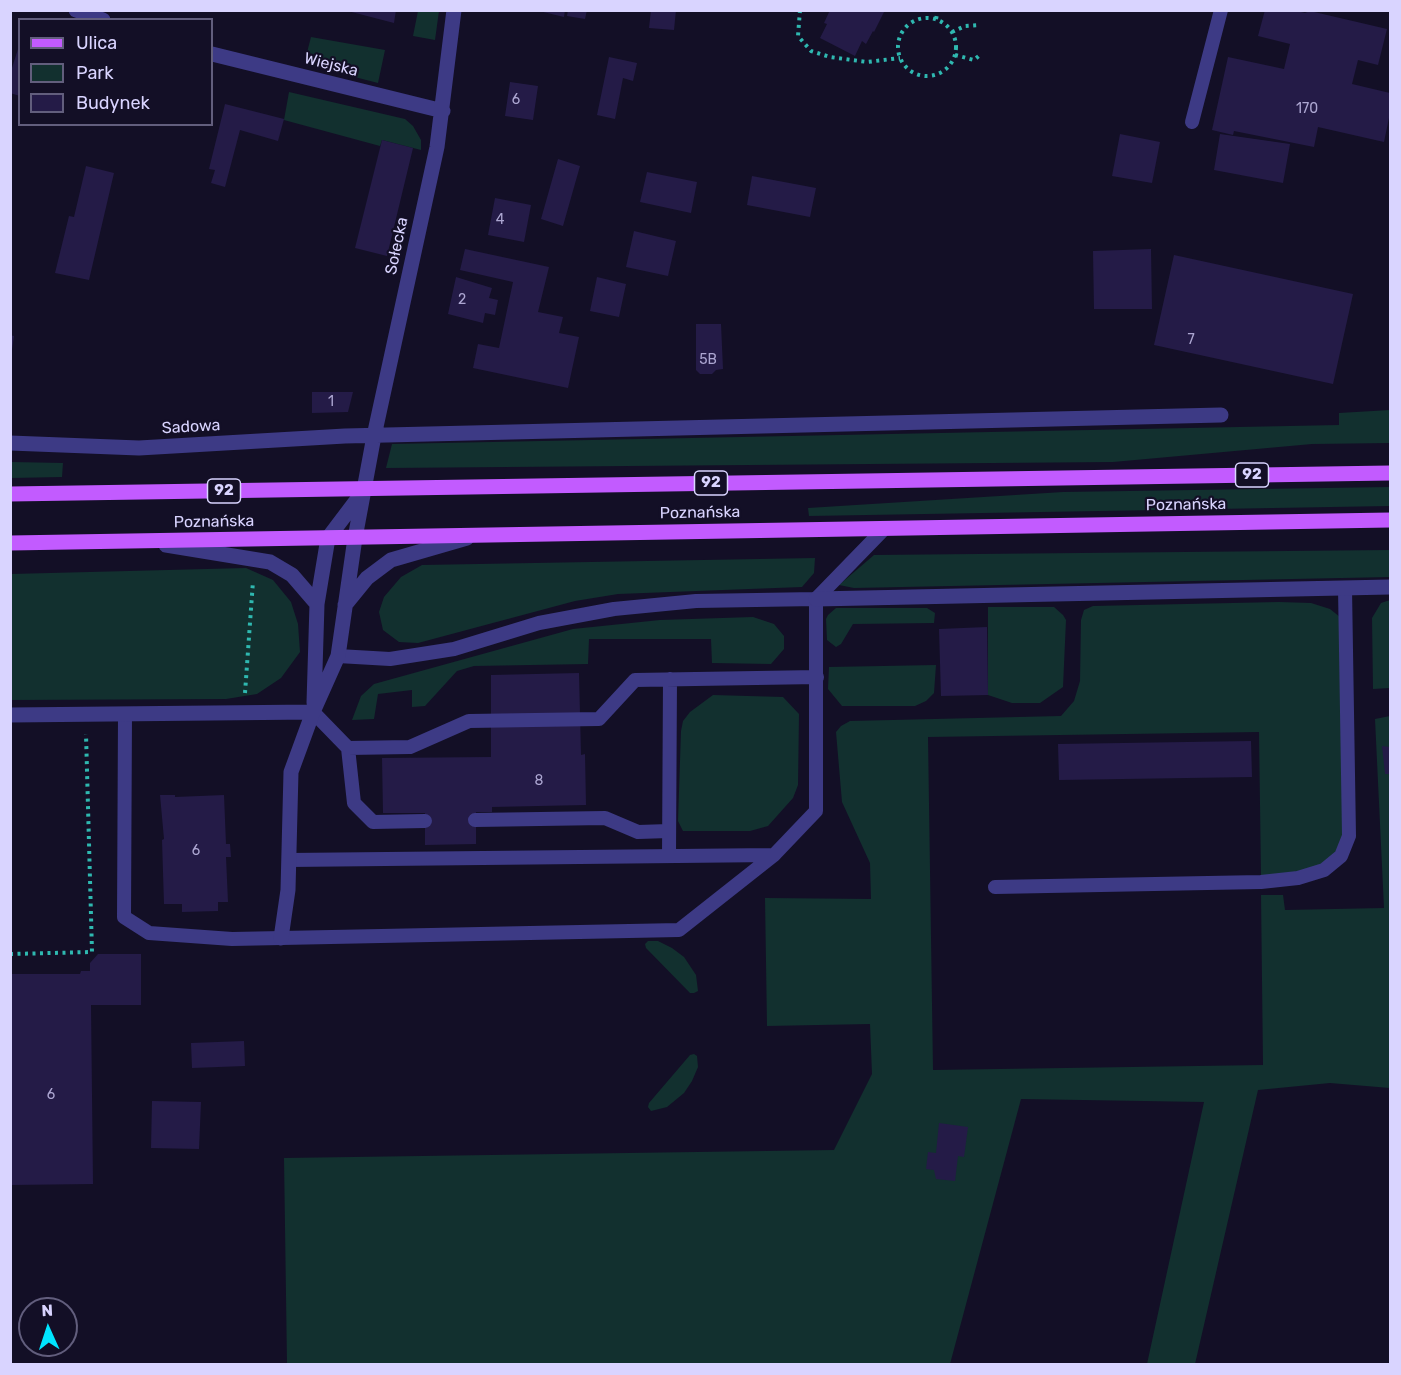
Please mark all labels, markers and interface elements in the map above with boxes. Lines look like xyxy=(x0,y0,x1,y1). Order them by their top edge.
legend xyxy=(18,18,213,126)
text: Ulica xyxy=(76,32,117,54)
street label: Wiejska xyxy=(302,49,360,81)
text: Park xyxy=(76,62,113,84)
text: Budynek xyxy=(76,92,150,114)
house number: 6 xyxy=(512,92,520,108)
house number: 170 xyxy=(1296,101,1318,117)
house number: 4 xyxy=(496,212,504,228)
street label: Sołecka xyxy=(382,216,412,276)
house number: 2 xyxy=(458,292,466,308)
house number: 7 xyxy=(1187,332,1195,348)
house number: 5B xyxy=(699,352,717,368)
house number: 1 xyxy=(328,394,334,410)
street label: Sadowa xyxy=(161,416,221,438)
road number: 92 xyxy=(1236,463,1268,487)
road number: 92 xyxy=(694,471,728,495)
road number: 92 xyxy=(208,479,240,503)
street label: Poznańska xyxy=(1145,495,1227,515)
street label: Poznańska xyxy=(659,503,741,523)
street label: Poznańska xyxy=(173,512,255,532)
house number: 8 xyxy=(535,773,543,789)
house number: 6 xyxy=(192,843,200,859)
house number: 6 xyxy=(47,1087,55,1103)
north arrow xyxy=(18,1297,78,1357)
text: N xyxy=(41,1301,53,1320)

